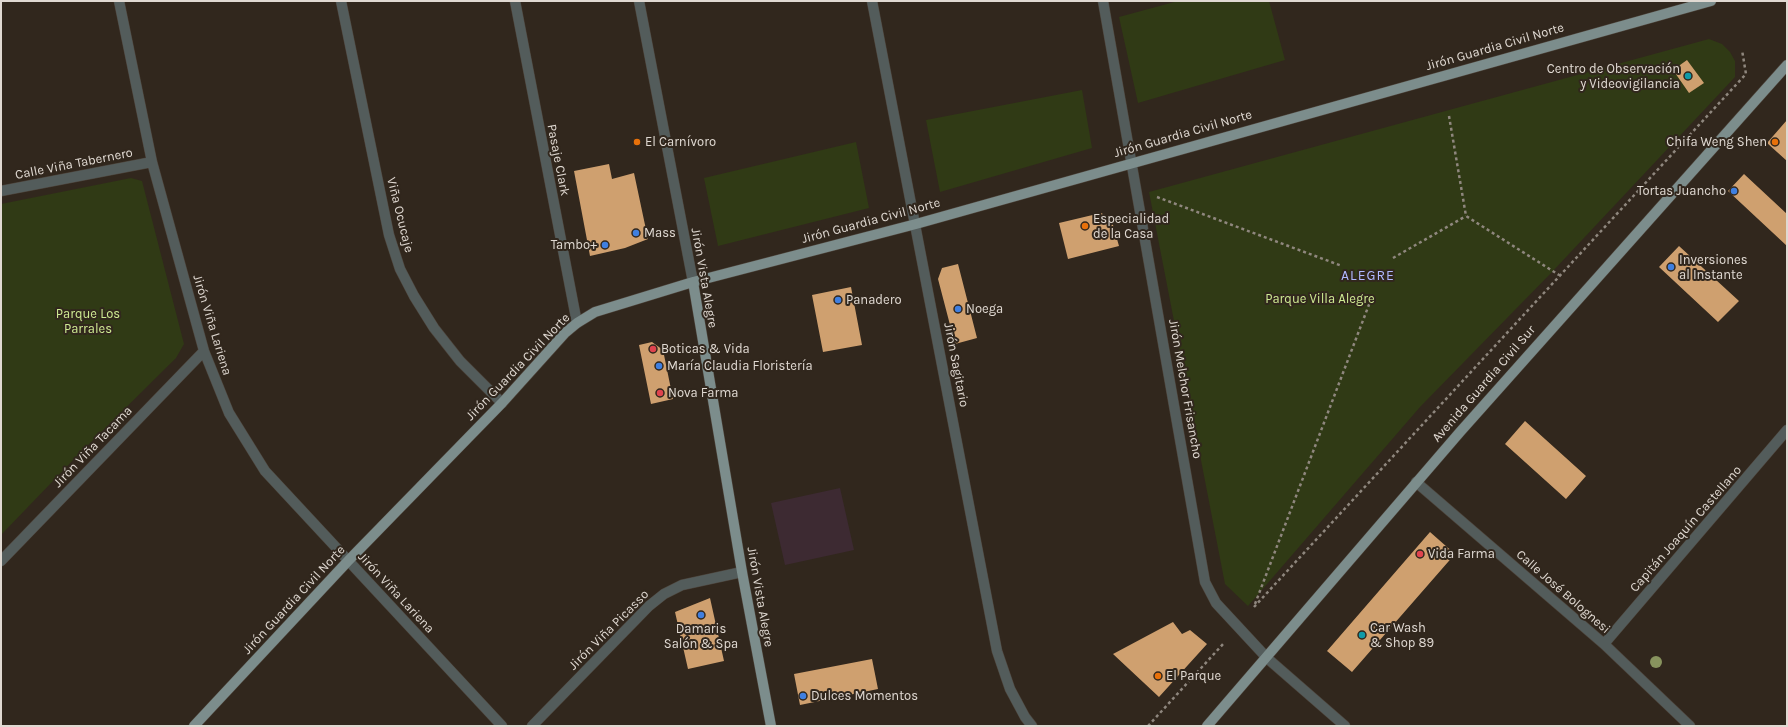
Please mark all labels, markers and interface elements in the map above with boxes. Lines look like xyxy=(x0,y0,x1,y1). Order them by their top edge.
street label: Jirón Guardia Civil Norte xyxy=(1424,20,1566,74)
place label: Centro de Observación y Videovigilancia xyxy=(1547,61,1680,92)
marker: Centro de Observación y Videovigilancia xyxy=(1683,71,1693,81)
street label: Jirón Guardia Civil Norte xyxy=(1112,107,1254,161)
street label: Pasaje Clark xyxy=(543,123,573,197)
place label: El Carnívoro xyxy=(645,134,716,150)
place label: Chifa Weng Shen xyxy=(1666,134,1767,150)
marker: El Carnívoro xyxy=(632,137,642,147)
marker: Chifa Weng Shen xyxy=(1770,137,1780,147)
street label: Calle Viña Tabernero xyxy=(14,145,134,183)
street label: Viña Ocucaje xyxy=(383,176,417,254)
place label: Tortas Juancho xyxy=(1637,183,1726,199)
marker: Tortas Juancho xyxy=(1729,186,1739,196)
street label: Jirón Guardia Civil Norte xyxy=(800,195,942,247)
place label: Especialidad de la Casa xyxy=(1093,211,1169,242)
marker: Especialidad de la Casa xyxy=(1080,221,1090,231)
place label: Mass xyxy=(644,225,676,241)
street label: Jirón Vista Alegre xyxy=(688,227,720,329)
marker: Mass xyxy=(631,228,641,238)
place label: Tambo+ xyxy=(551,237,597,253)
marker: Tambo+ xyxy=(600,240,610,250)
place label: Inversiones al Instante xyxy=(1679,252,1748,283)
marker: Inversiones al Instante xyxy=(1666,262,1676,272)
district label: ALEGRE xyxy=(1341,268,1395,284)
street label: Jirón Viña Lariena xyxy=(189,273,235,377)
park label: Parque Villa Alegre xyxy=(1265,291,1375,307)
place label: Panadero xyxy=(846,292,902,308)
marker: Panadero xyxy=(833,295,843,305)
place label: Noega xyxy=(966,301,1003,317)
marker: Noega xyxy=(953,304,963,314)
park label: Parque Los Parrales xyxy=(56,306,120,337)
street label: Jirón Guardia Civil Norte xyxy=(463,310,573,424)
street label: Jirón Melchor Frisancho xyxy=(1165,318,1205,460)
street label: Jirón Sagitario xyxy=(940,321,972,409)
street label: Avenida Guardia Civil Sur xyxy=(1429,323,1539,445)
place label: Boticas & Vida xyxy=(661,341,750,357)
marker: Boticas & Vida xyxy=(648,344,658,354)
place label: María Claudia Floristería xyxy=(667,358,813,374)
marker: María Claudia Floristería xyxy=(654,361,664,371)
place label: Nova Farma xyxy=(668,385,738,401)
marker: Nova Farma xyxy=(655,388,665,398)
street label: Jirón Viña Tacama xyxy=(50,403,136,491)
street label: Capitán Joaquín Castellano xyxy=(1627,463,1745,595)
street label: Jirón Guardia Civil Norte xyxy=(240,542,348,658)
street label: Jirón Vista Alegre xyxy=(744,546,776,648)
place label: Vida Farma xyxy=(1428,546,1495,562)
street label: Calle José Bolognesi xyxy=(1513,547,1613,637)
street label: Jirón Viña Lariena xyxy=(355,549,437,637)
marker: Vida Farma xyxy=(1415,549,1425,559)
street label: Jirón Viña Picasso xyxy=(566,587,652,673)
marker: Damaris Salón & Spa xyxy=(696,610,706,620)
place label: Car Wash & Shop 89 xyxy=(1370,620,1434,651)
place label: Damaris Salón & Spa xyxy=(664,621,738,652)
marker: Car Wash & Shop 89 xyxy=(1357,630,1367,640)
place label: El Parque xyxy=(1166,668,1221,684)
marker: El Parque xyxy=(1153,671,1163,681)
place label: Dulces Momentos xyxy=(811,688,918,704)
marker: Dulces Momentos xyxy=(798,691,808,701)

